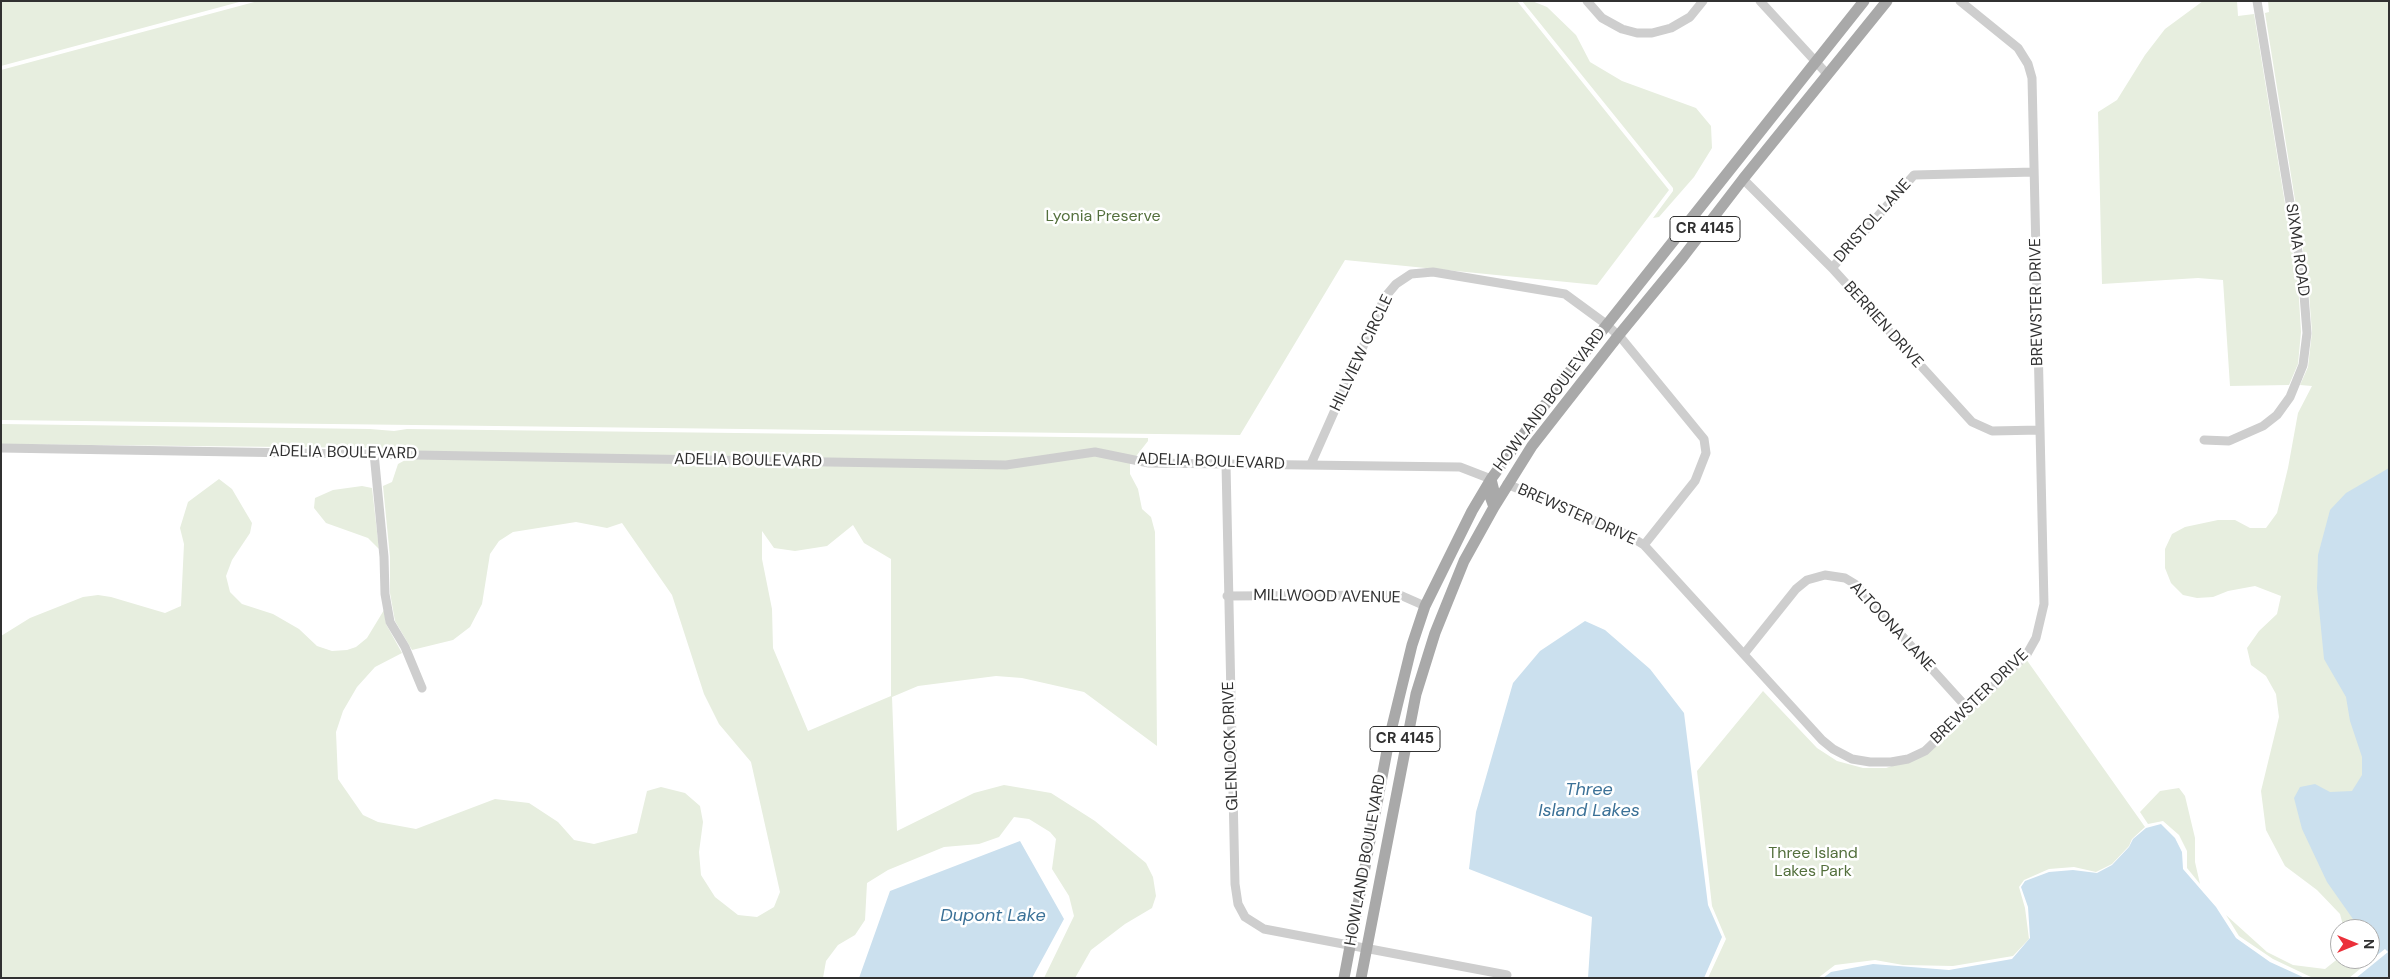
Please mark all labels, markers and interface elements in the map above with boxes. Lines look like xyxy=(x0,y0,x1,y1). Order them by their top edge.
street label: DRISTOL LANE xyxy=(1830,175,1916,267)
street label: SIXMA ROAD xyxy=(2281,202,2313,298)
park label: Lyonia Preserve xyxy=(1045,207,1161,227)
road number: CR 4145 xyxy=(1670,216,1740,242)
street label: BREWSTER DRIVE xyxy=(2026,238,2048,366)
street label: BERRIEN DRIVE xyxy=(1839,278,1927,372)
street label: HILLVIEW CIRCLE xyxy=(1327,292,1397,414)
street label: HOWLAND BOULEVARD xyxy=(1490,325,1610,475)
street label: ADELIA BOULEVARD xyxy=(269,442,417,464)
street label: ADELIA BOULEVARD xyxy=(674,450,822,472)
street label: ADELIA BOULEVARD xyxy=(1137,450,1285,474)
street label: BREWSTER DRIVE xyxy=(1515,480,1639,550)
street label: ALTOONA LANE xyxy=(1846,578,1938,676)
street label: MILLWOOD AVENUE xyxy=(1253,586,1401,608)
street label: BREWSTER DRIVE xyxy=(1927,646,2033,748)
street label: GLENLOCK DRIVE xyxy=(1219,681,1243,811)
road number: CR 4145 xyxy=(1370,726,1440,752)
street label: HOWLAND BOULEVARD xyxy=(1341,773,1391,947)
water label: Three Island Lakes xyxy=(1538,779,1640,822)
park label: Three Island Lakes Park xyxy=(1768,844,1858,882)
water label: Dupont Lake xyxy=(940,905,1046,927)
north arrow xyxy=(2330,919,2380,969)
text: N xyxy=(2360,939,2378,949)

